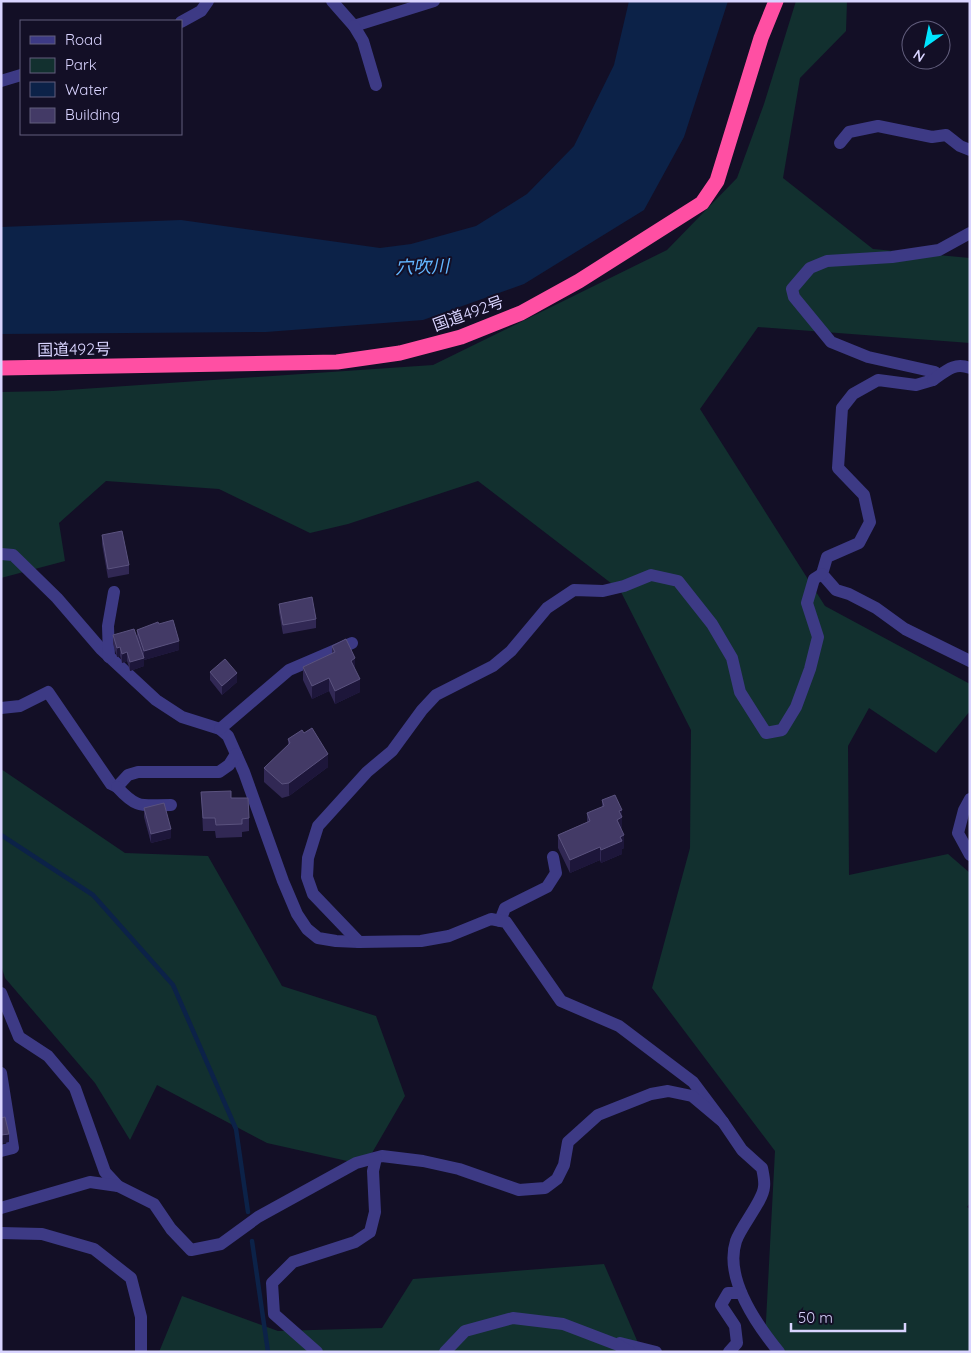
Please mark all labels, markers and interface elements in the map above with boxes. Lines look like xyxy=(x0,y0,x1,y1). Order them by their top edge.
legend xyxy=(20,20,182,135)
north arrow xyxy=(901,20,951,70)
text: Road xyxy=(65,30,102,49)
text: N xyxy=(910,46,928,66)
text: Park xyxy=(65,55,97,74)
text: Water xyxy=(65,80,108,99)
text: Building xyxy=(65,105,120,124)
water label: 穴吹川 xyxy=(395,254,451,279)
street label: 国道492号 xyxy=(430,291,506,335)
street label: 国道492号 xyxy=(37,338,111,360)
scale bar xyxy=(791,1300,905,1332)
text: 50 m xyxy=(798,1308,833,1327)

